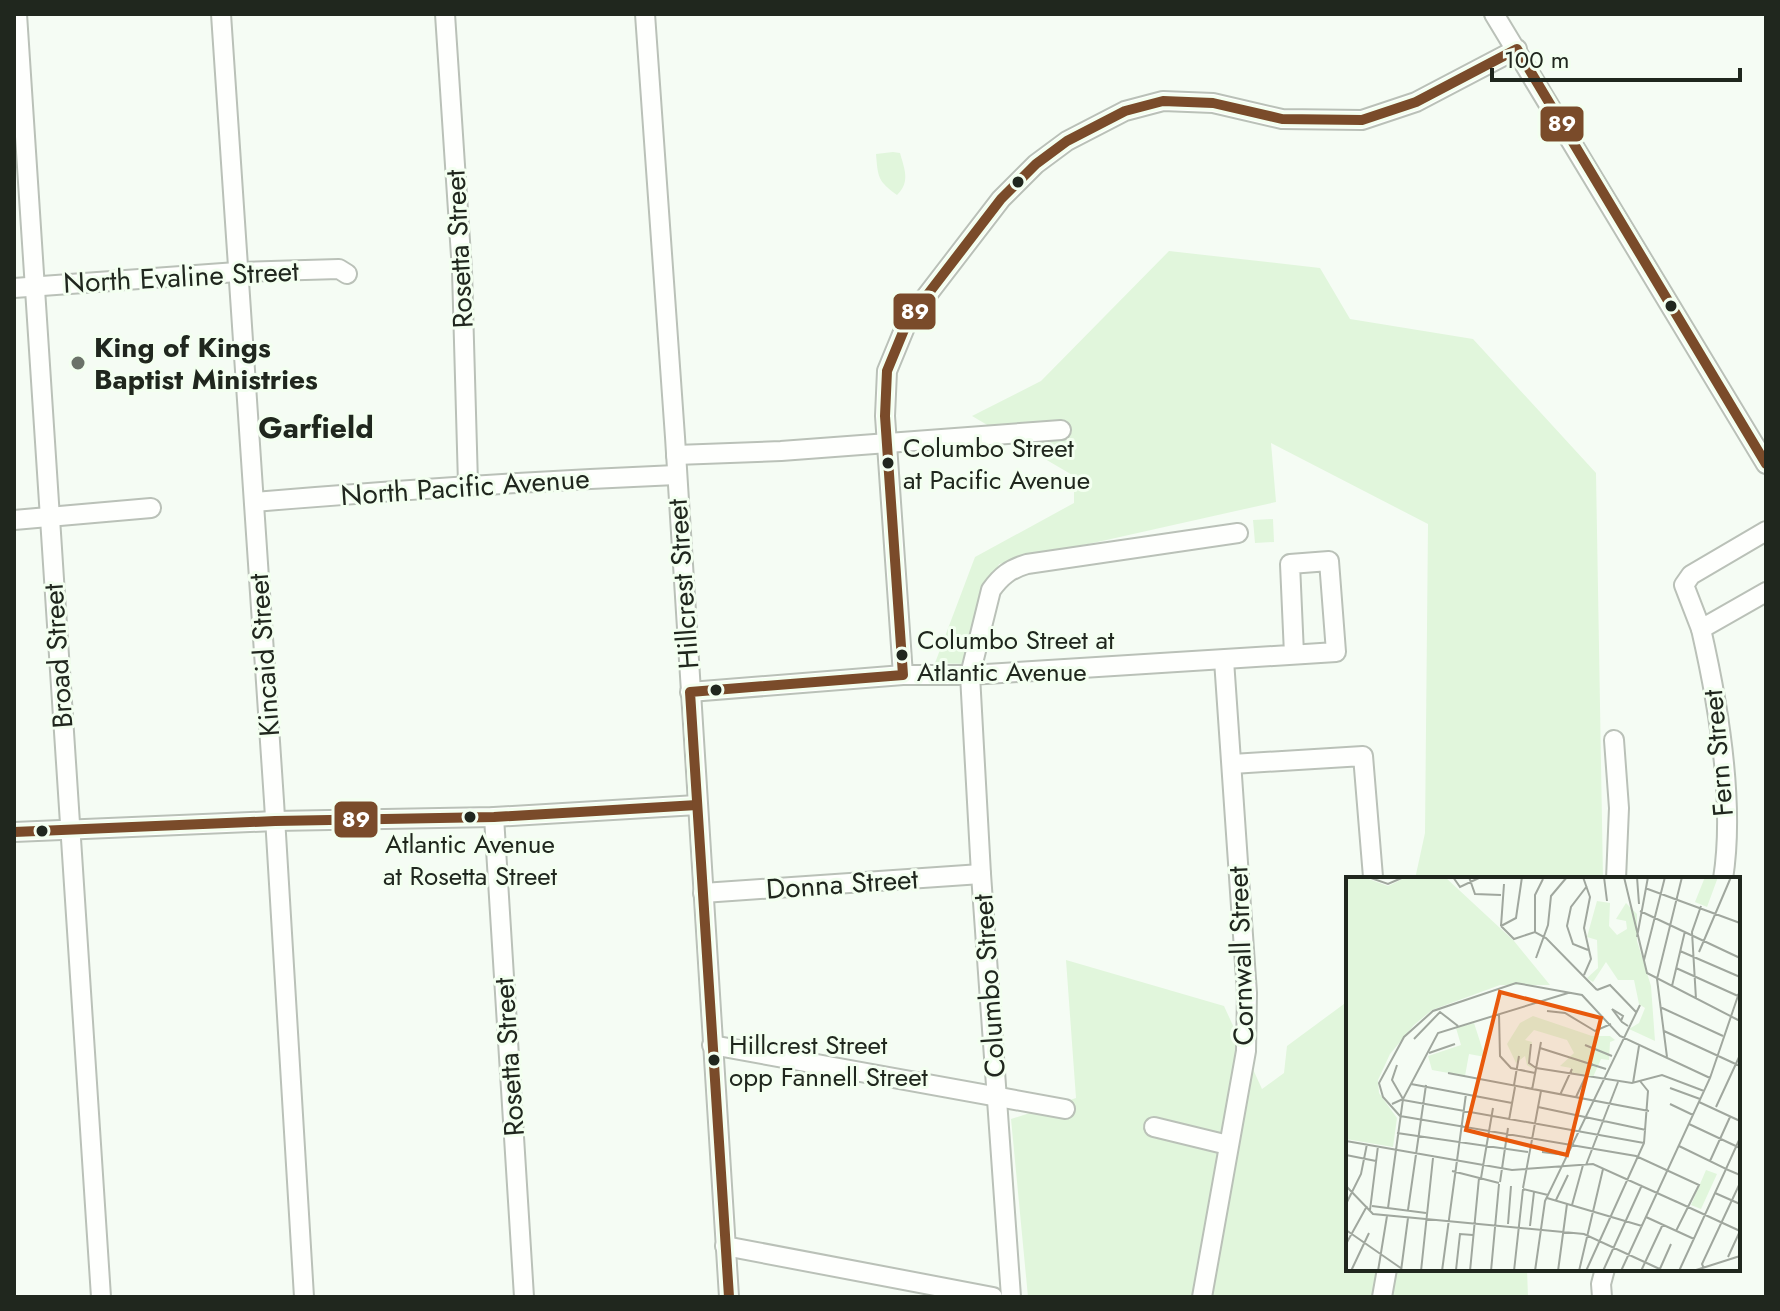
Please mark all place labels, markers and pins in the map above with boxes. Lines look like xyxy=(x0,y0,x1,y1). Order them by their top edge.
unlabelled marker xyxy=(1010,174,1026,190)
unlabelled marker xyxy=(1663,298,1679,314)
place label: King of Kings Baptist Ministries xyxy=(94,327,318,400)
marker: King of Kings Baptist Ministries xyxy=(69,354,87,372)
place label: Columbo Street at Pacific Avenue xyxy=(903,429,1090,499)
marker: Columbo Street at Pacific Avenue xyxy=(880,455,896,471)
place label: Columbo Street at Atlantic Avenue xyxy=(917,621,1115,691)
marker: Columbo Street at Atlantic Avenue xyxy=(894,647,910,663)
unlabelled marker xyxy=(708,682,724,698)
marker: Atlantic Avenue at Rosetta Street xyxy=(462,809,478,825)
unlabelled marker xyxy=(34,823,50,839)
place label: Atlantic Avenue at Rosetta Street xyxy=(383,825,558,895)
place label: Hillcrest Street opp Fannell Street xyxy=(729,1026,929,1096)
marker: Hillcrest Street opp Fannell Street xyxy=(706,1052,722,1068)

